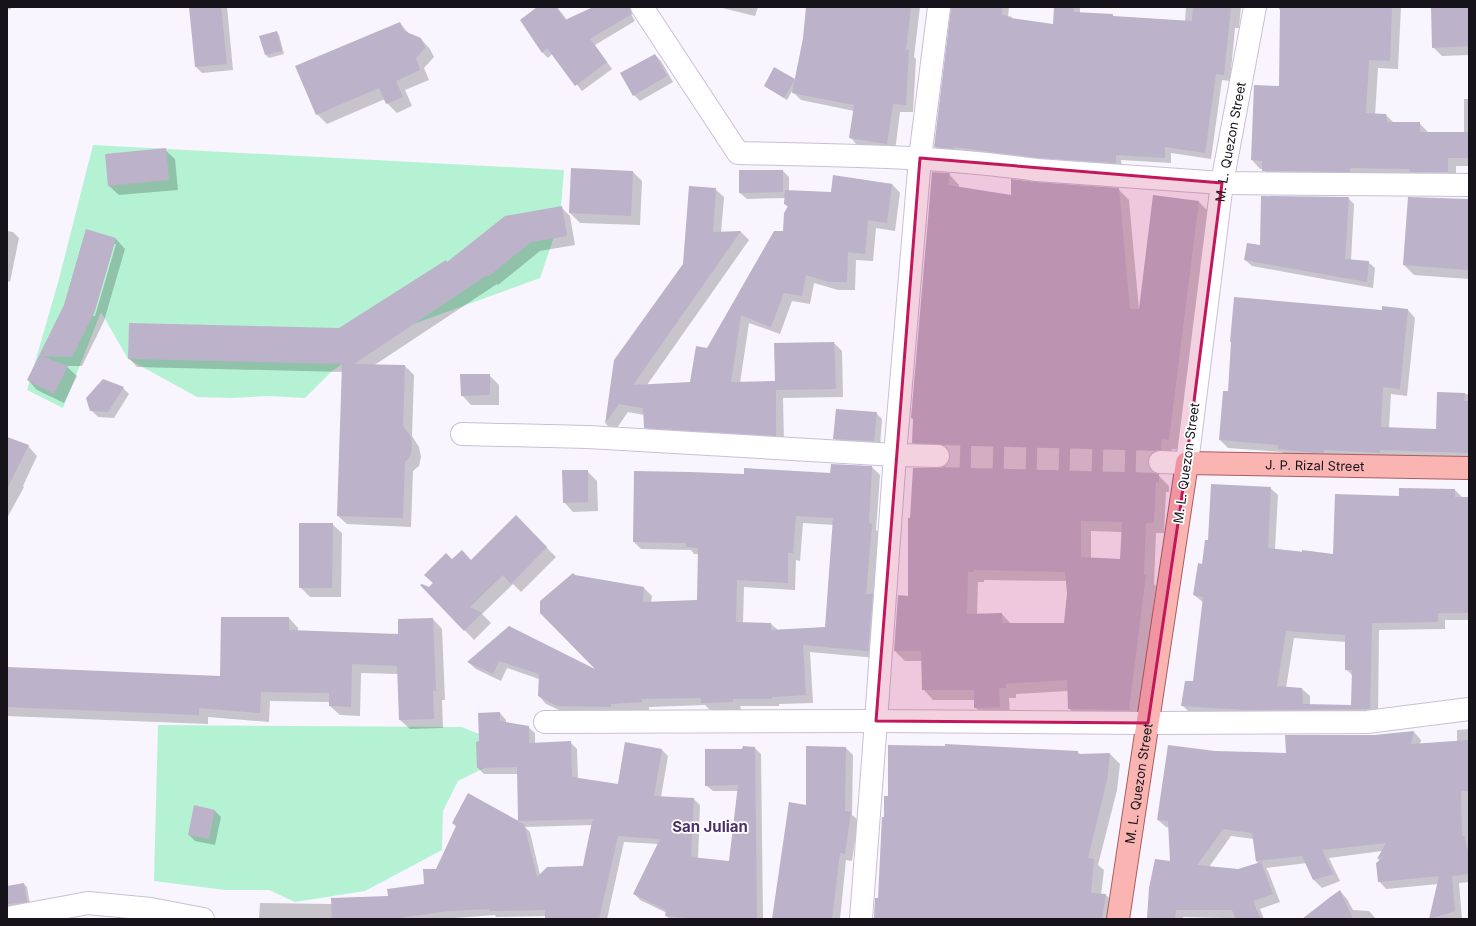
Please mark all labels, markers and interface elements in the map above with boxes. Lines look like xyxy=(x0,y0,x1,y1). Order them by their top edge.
street label: M. L. Quezon Street xyxy=(1212,81,1249,203)
street label: M. L. Quezon Street xyxy=(1170,402,1202,524)
street label: J. P. Rizal Street xyxy=(1265,456,1365,474)
street label: M. L. Quezon Street xyxy=(1121,722,1156,845)
district label: San Julian xyxy=(672,817,748,836)

